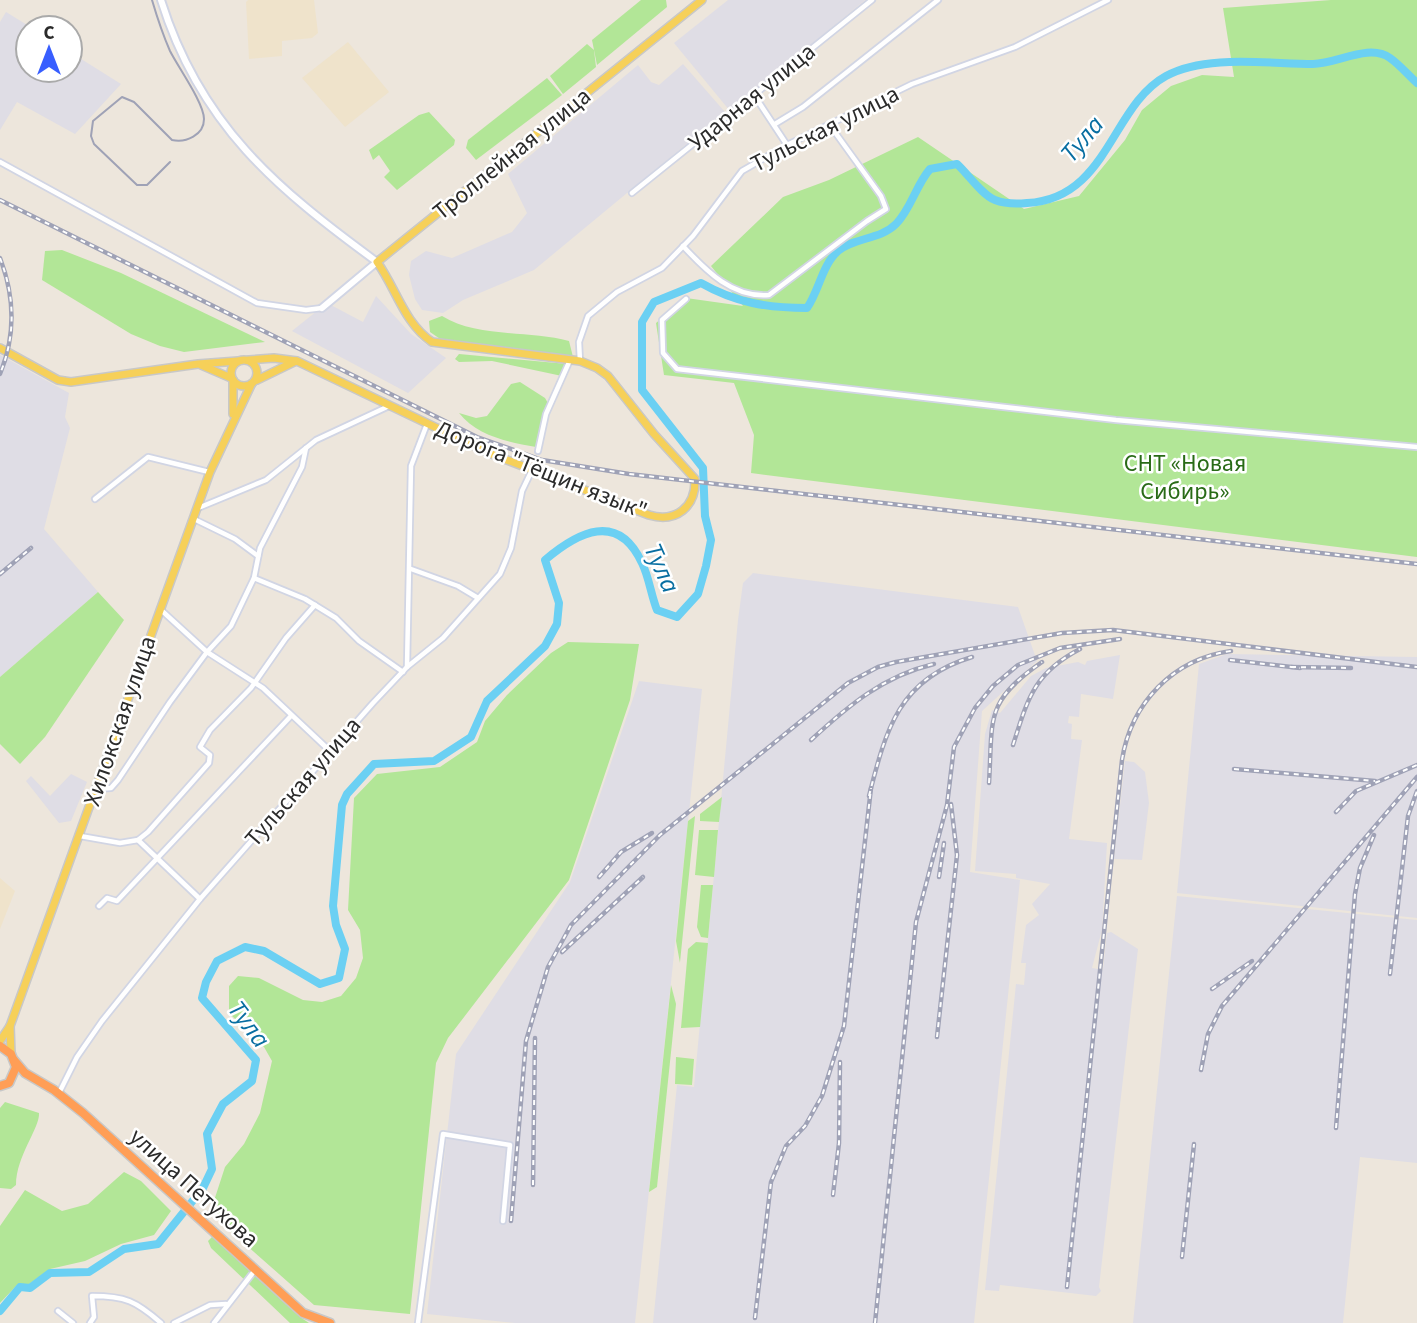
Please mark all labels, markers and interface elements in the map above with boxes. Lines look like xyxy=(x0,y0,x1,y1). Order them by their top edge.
north arrow xyxy=(14,14,84,84)
text: С xyxy=(43,20,55,47)
street label: Ударная улица xyxy=(681,35,823,159)
street label: Тульская улица xyxy=(745,77,905,181)
street label: Троллейная улица xyxy=(425,79,599,229)
water label: Тула xyxy=(1051,107,1113,171)
street label: Дорога "Тёщин язык" xyxy=(430,411,652,529)
park label: СНТ «Новая Сибирь» xyxy=(1124,446,1246,509)
water label: Тула xyxy=(635,537,689,599)
street label: Хилокская улица xyxy=(75,631,165,811)
street label: Тульская улица xyxy=(237,709,369,855)
water label: Тула xyxy=(219,992,279,1056)
street label: улица Петухова xyxy=(121,1120,267,1256)

